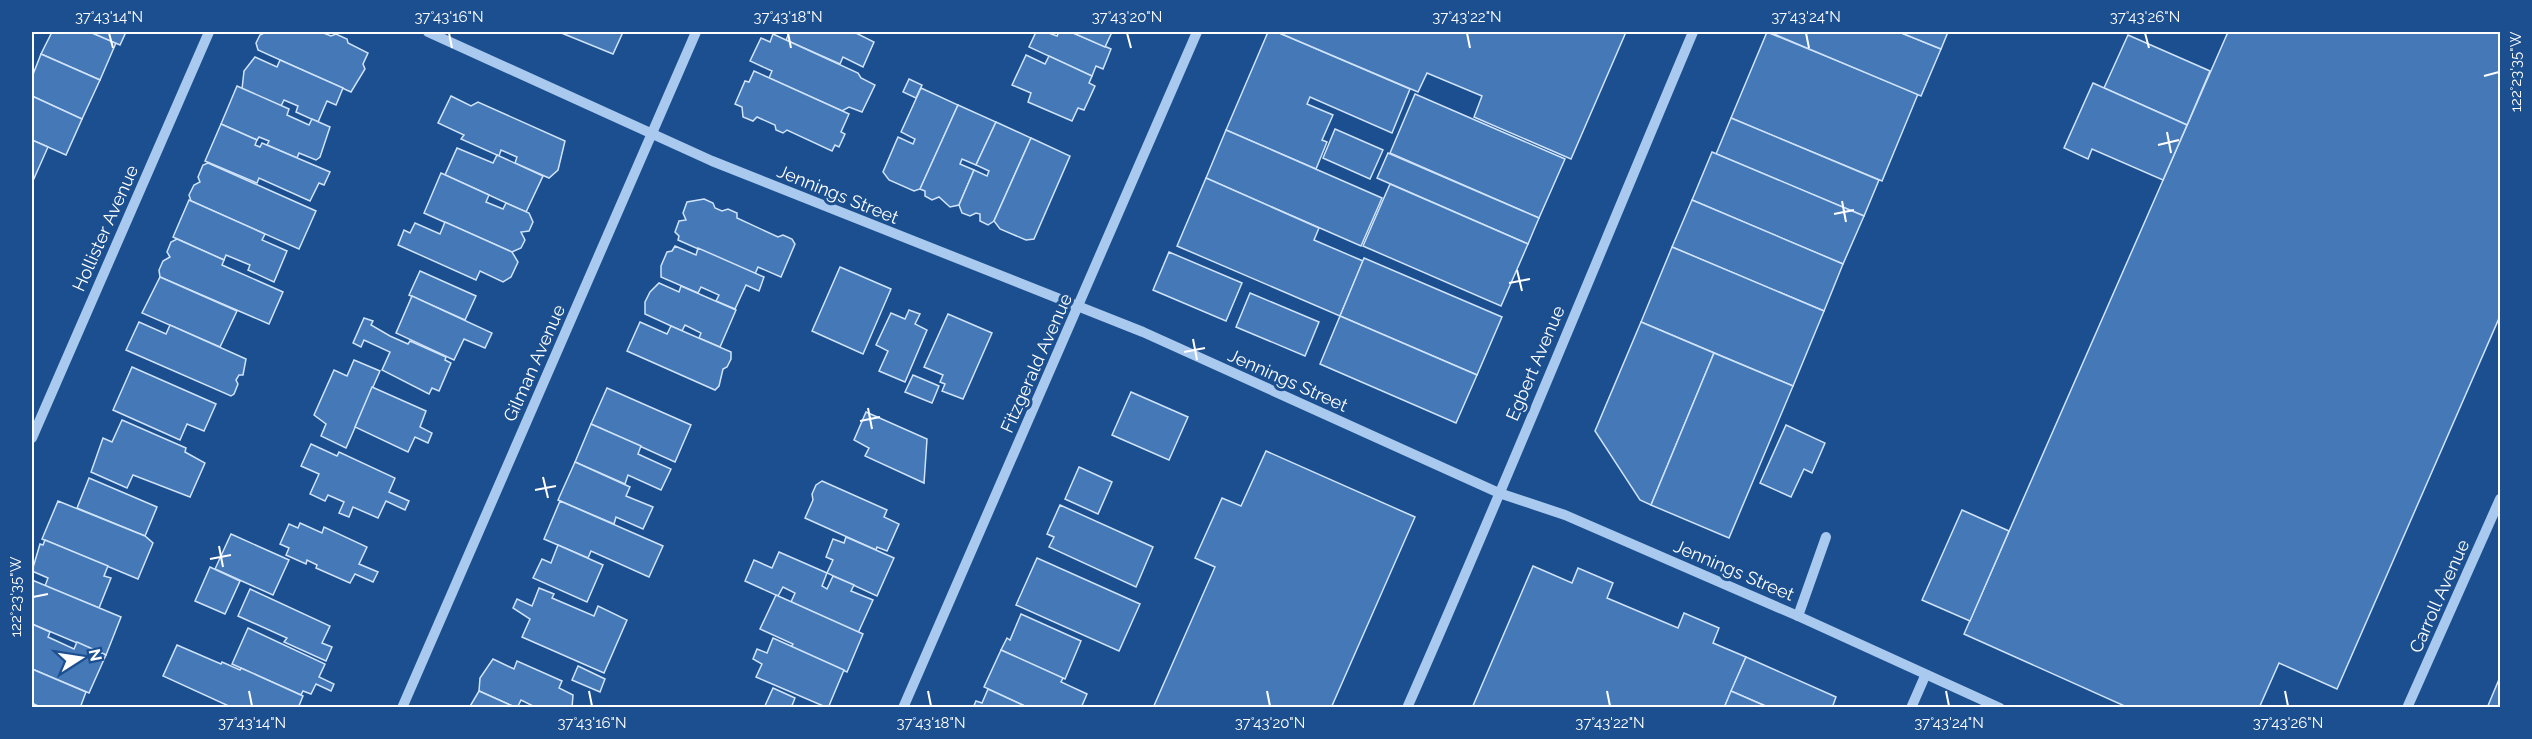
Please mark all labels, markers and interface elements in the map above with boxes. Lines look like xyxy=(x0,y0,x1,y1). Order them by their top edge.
text: 37°43'14"N xyxy=(75,8,143,26)
text: 37°43'16"N xyxy=(414,8,484,26)
text: 37°43'18"N xyxy=(754,8,822,26)
text: 37°43'20"N xyxy=(1092,8,1162,26)
text: 37°43'22"N xyxy=(1432,8,1502,26)
text: 37°43'24"N xyxy=(1771,8,1841,26)
text: 37°43'26"N xyxy=(2110,8,2180,26)
text: 122°23'35"W xyxy=(2507,31,2525,112)
street label: Jennings Street xyxy=(774,160,902,228)
street label: Hollister Avenue xyxy=(68,161,142,294)
street label: Fitzgerald Avenue xyxy=(996,290,1076,436)
street label: Gilman Avenue xyxy=(499,301,569,425)
street label: Egbert Avenue xyxy=(1501,302,1569,424)
street label: Jennings Street xyxy=(1225,344,1351,416)
street label: Jennings Street xyxy=(1671,535,1797,605)
street label: Carroll Avenue xyxy=(2405,536,2474,656)
text: 122°23'35"W xyxy=(7,556,25,637)
north arrow xyxy=(51,628,111,688)
text: N xyxy=(85,647,106,663)
text: 37°43'14"N xyxy=(218,714,286,732)
text: 37°43'16"N xyxy=(557,714,627,732)
text: 37°43'18"N xyxy=(897,714,965,732)
text: 37°43'20"N xyxy=(1235,714,1305,732)
text: 37°43'22"N xyxy=(1575,714,1645,732)
text: 37°43'24"N xyxy=(1914,714,1984,732)
text: 37°43'26"N xyxy=(2253,714,2323,732)

